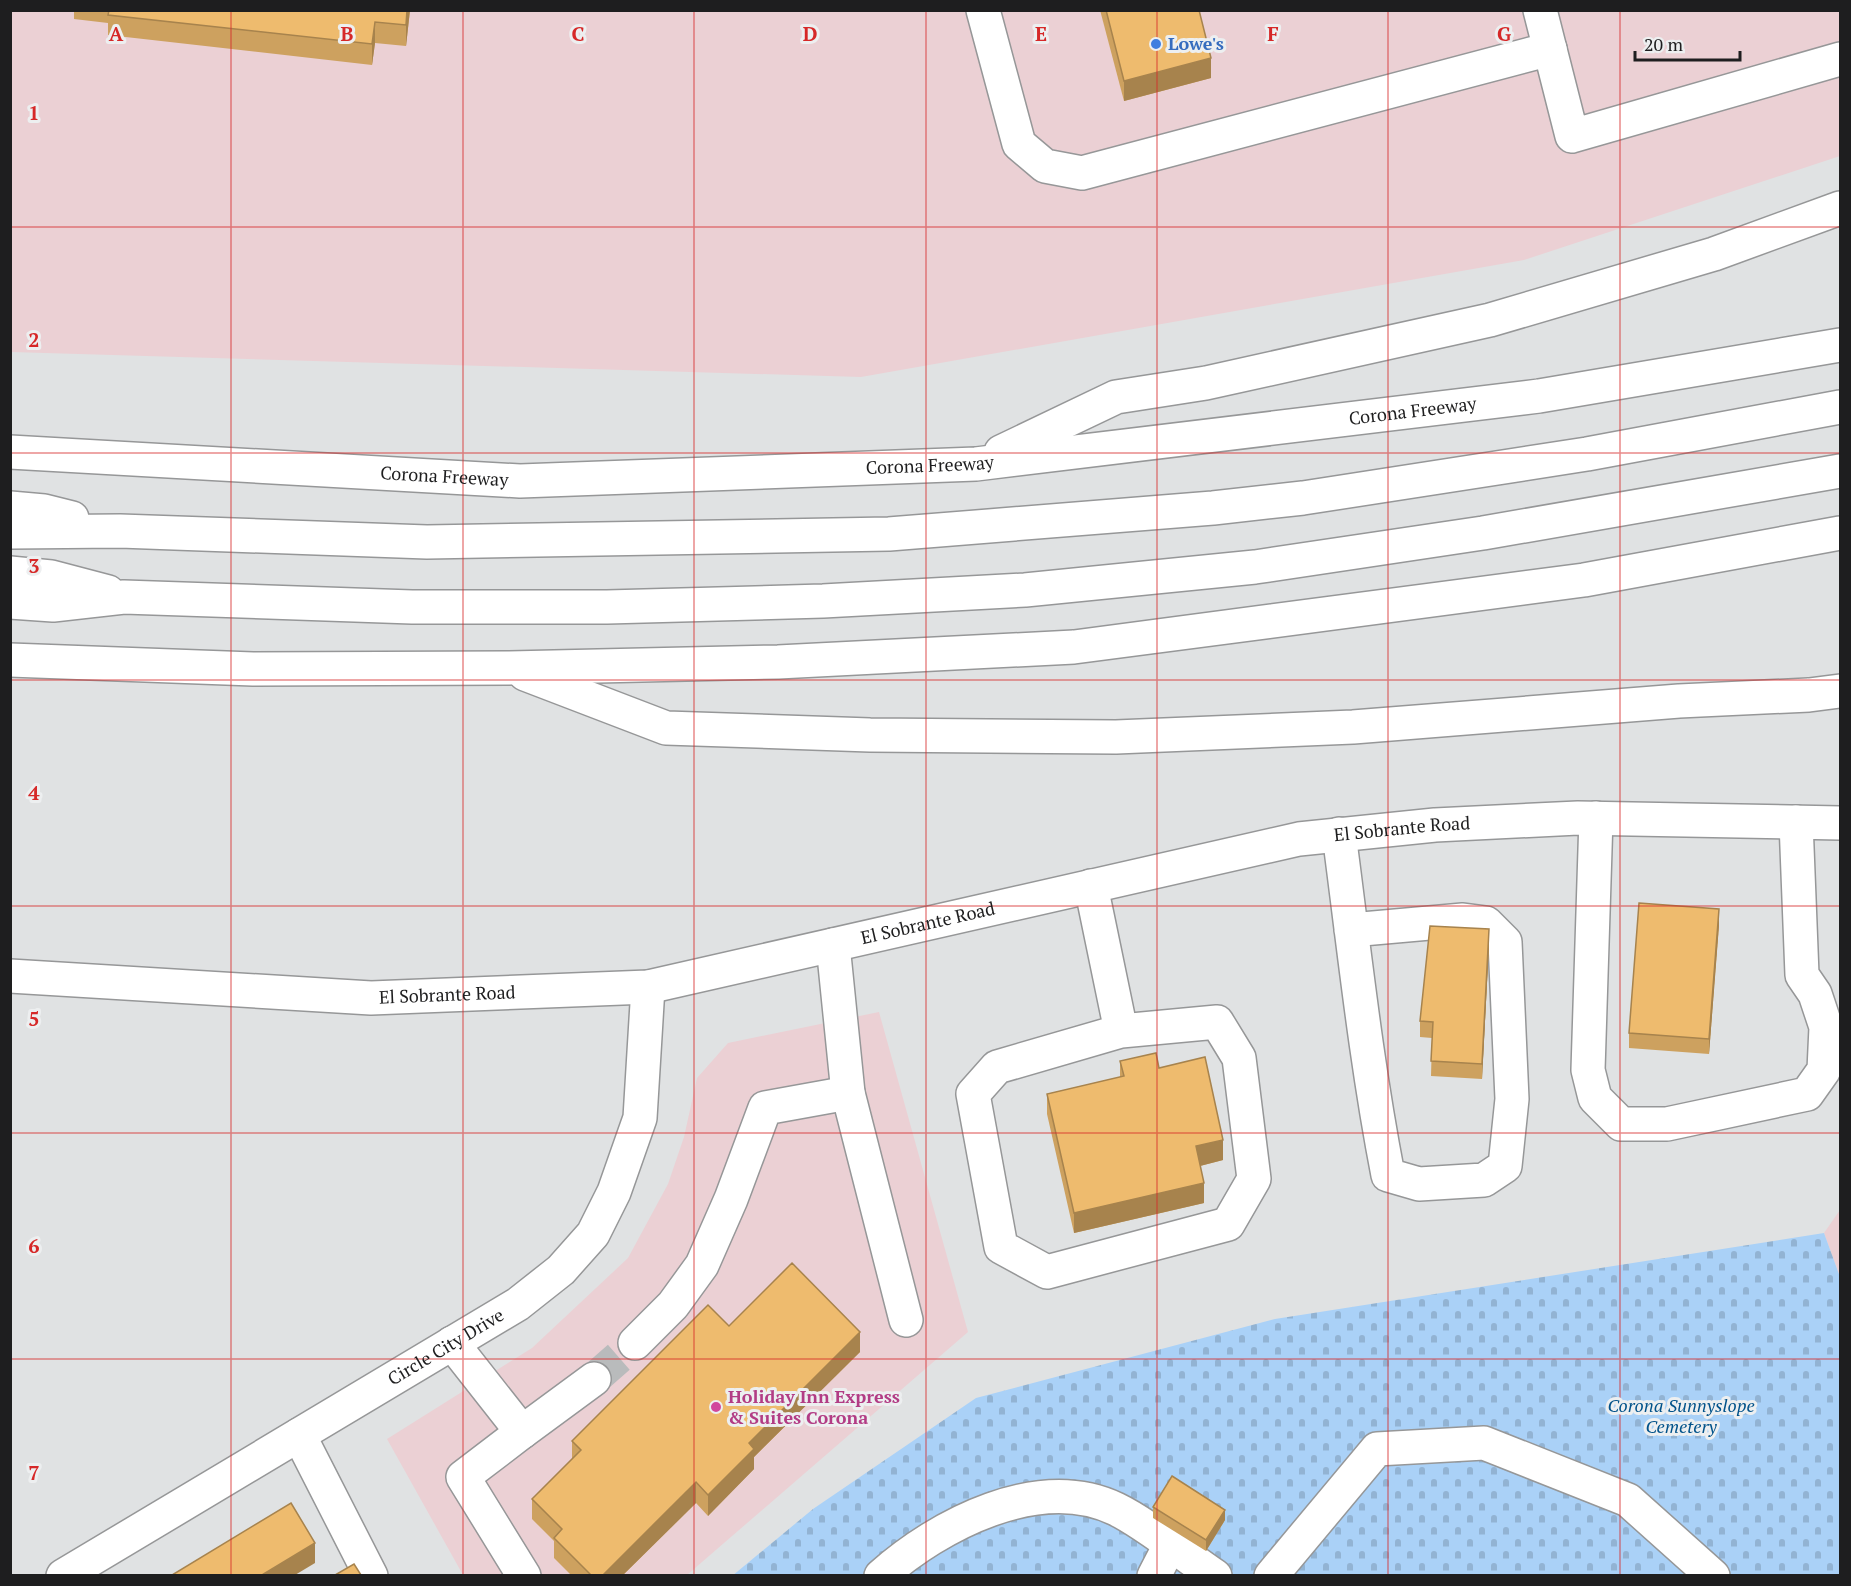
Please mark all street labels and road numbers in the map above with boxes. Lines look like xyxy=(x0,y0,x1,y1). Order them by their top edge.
street label: Corona Freeway xyxy=(1347,391,1479,430)
street label: Corona Freeway xyxy=(865,449,996,479)
street label: Corona Freeway xyxy=(380,460,510,491)
street label: El Sobrante Road xyxy=(1333,810,1471,846)
street label: El Sobrante Road xyxy=(858,896,997,949)
street label: El Sobrante Road xyxy=(378,979,516,1009)
street label: Circle City Drive xyxy=(383,1302,508,1390)

